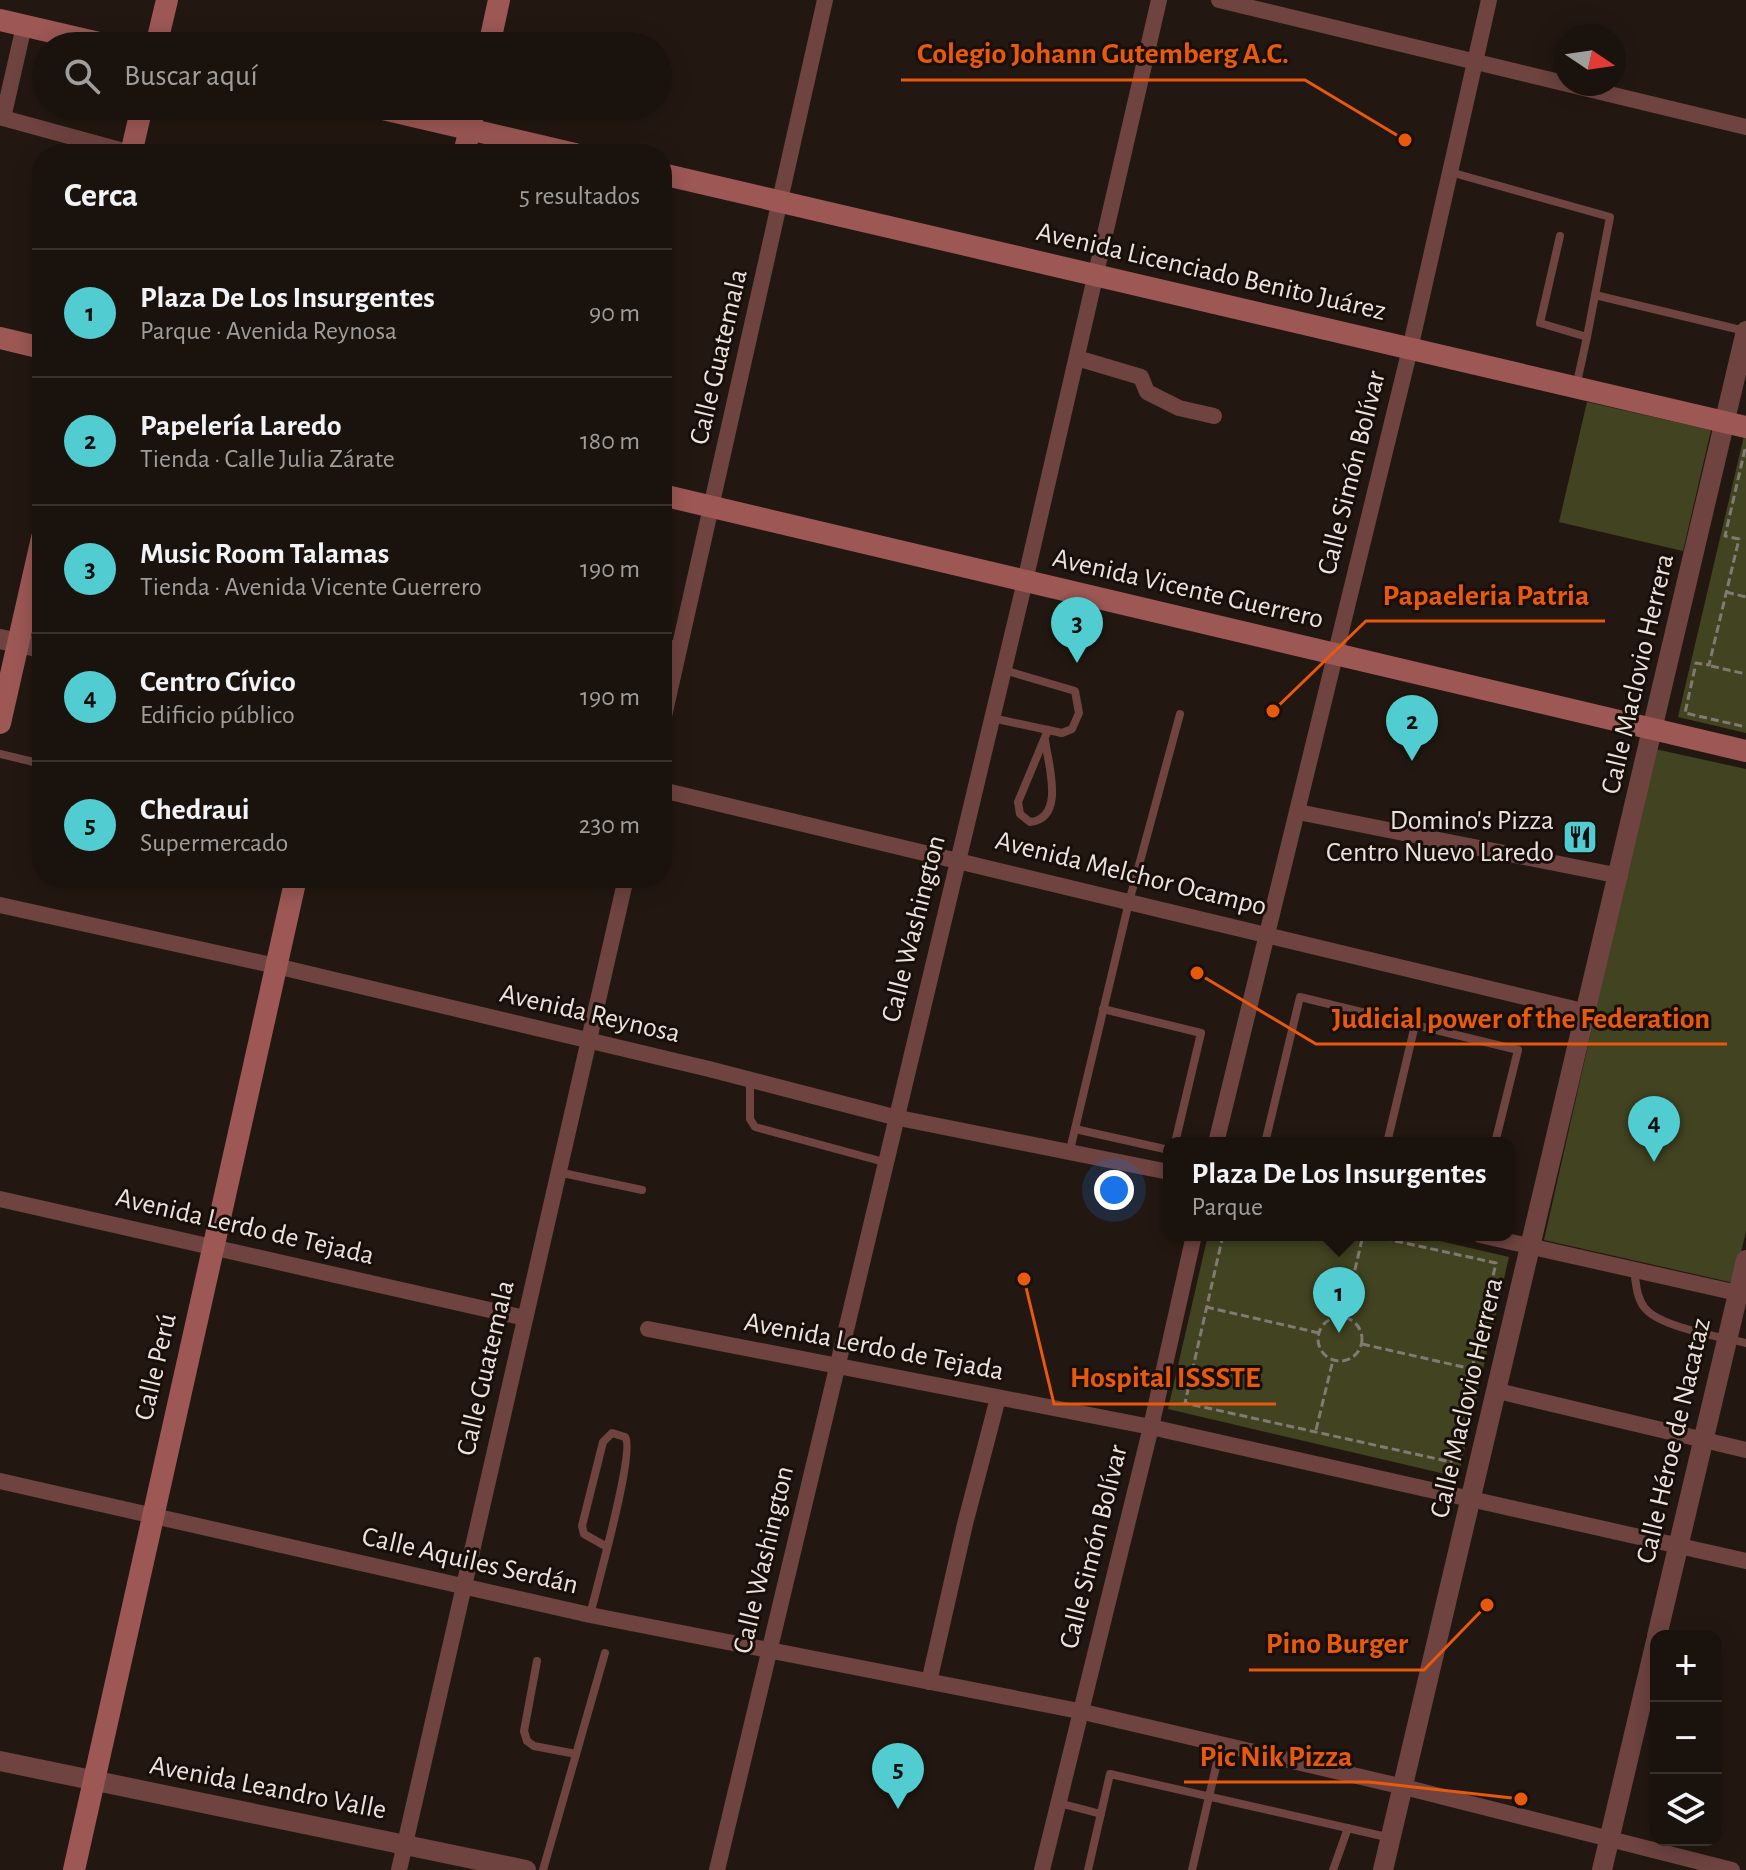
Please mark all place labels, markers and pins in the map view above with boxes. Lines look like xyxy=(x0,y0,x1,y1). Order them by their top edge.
callout: Colegio Johann Gutemberg A.C. xyxy=(901,26,1305,80)
callout: Papaeleria Patria xyxy=(1366,567,1605,621)
pin: 3 xyxy=(1051,597,1103,663)
pin: 2 xyxy=(1386,695,1438,761)
place label: Domino's Pizza Centro Nuevo Laredo xyxy=(1326,807,1554,867)
restaurant icon: Domino's Pizza Centro Nuevo Laredo xyxy=(1561,818,1599,856)
callout: Judicial power of the Federation xyxy=(1316,990,1727,1044)
pin: 4 xyxy=(1628,1096,1680,1162)
pin: 1 xyxy=(1313,1267,1365,1333)
callout: Hospital ISSSTE xyxy=(1054,1350,1276,1404)
callout: Pino Burger xyxy=(1249,1616,1424,1670)
callout: Pic Nik Pizza xyxy=(1184,1728,1369,1782)
pin: 5 xyxy=(872,1743,924,1809)

